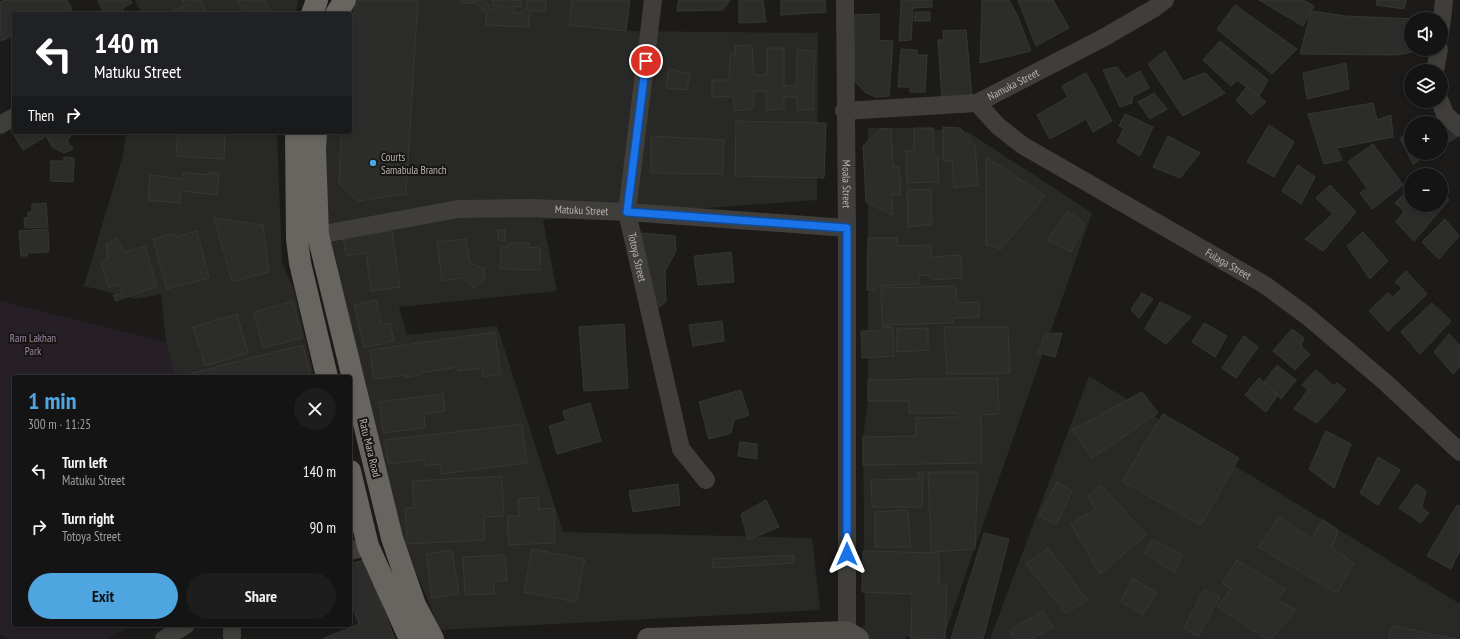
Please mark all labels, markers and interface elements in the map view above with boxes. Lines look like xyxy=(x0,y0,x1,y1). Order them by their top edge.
map controls xyxy=(1404,12,1448,212)
button: sound xyxy=(1404,12,1448,56)
text: 140 m xyxy=(94,24,158,61)
icon: left xyxy=(28,28,80,80)
pin xyxy=(629,44,663,78)
icon: arrive xyxy=(635,50,657,72)
text: Matuku Street xyxy=(94,60,181,83)
button: layers xyxy=(1404,64,1448,108)
street label: Namuka Street xyxy=(985,65,1041,103)
icon: right xyxy=(62,104,84,126)
text: Then xyxy=(28,106,54,125)
button: + xyxy=(1404,116,1448,160)
place label: Courts Samabula Branch xyxy=(381,150,447,177)
marker: Courts Samabula Branch xyxy=(368,158,378,168)
street label: Moala Street xyxy=(839,160,854,208)
button: − xyxy=(1404,168,1448,212)
street label: Matuku Street xyxy=(555,202,609,218)
street label: Totoya Street xyxy=(625,231,650,283)
street label: Fulaga Street xyxy=(1203,245,1254,283)
park label: Ram Lakhan Park xyxy=(10,331,56,358)
text: 1 min xyxy=(28,385,76,416)
button: close xyxy=(294,388,336,430)
text: 300 m · 11:25 xyxy=(28,416,91,433)
street label: Ratu Mara Road xyxy=(356,417,384,479)
text: Turn left xyxy=(62,453,107,472)
icon: left xyxy=(28,460,50,482)
text: 140 m xyxy=(303,462,336,481)
text: Matuku Street xyxy=(62,472,125,489)
text: Turn right xyxy=(62,509,114,528)
icon: right xyxy=(28,516,50,538)
text: 90 m xyxy=(310,518,336,537)
text: Totoya Street xyxy=(62,528,121,545)
position arrow xyxy=(826,533,868,575)
button: Exit xyxy=(28,573,178,619)
button: Share xyxy=(186,573,336,619)

